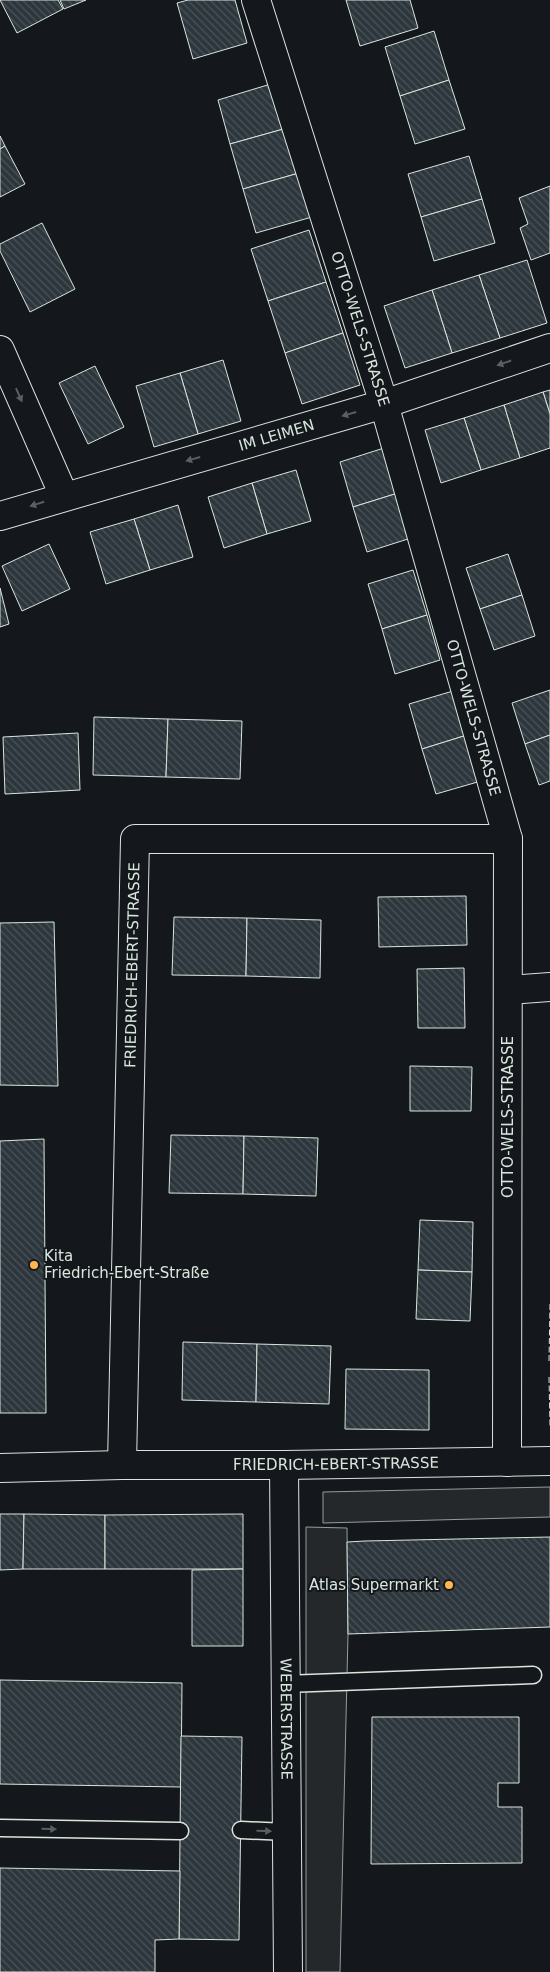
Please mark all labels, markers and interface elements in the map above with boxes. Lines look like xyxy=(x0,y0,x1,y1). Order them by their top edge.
street label: OTTO-WELS-STRASSE xyxy=(327,249,393,409)
one-way arrow xyxy=(496,360,511,368)
one-way arrow xyxy=(16,388,24,402)
one-way arrow xyxy=(342,410,357,418)
street label: IM LEIMEN xyxy=(236,416,317,455)
one-way arrow xyxy=(186,455,201,463)
one-way arrow xyxy=(30,501,45,509)
street label: OTTO-WELS-STRASSE xyxy=(443,637,504,798)
street label: FRIEDRICH-EBERT-STRASSE xyxy=(121,862,144,1068)
street label: OTTO-WELS-STRASSE xyxy=(499,1036,517,1198)
place label: Kita Friedrich-Ebert-Straße xyxy=(44,1247,209,1282)
marker: Kita Friedrich-Ebert-Straße xyxy=(28,1259,40,1271)
street label: FRIEDRICH-EBERT-STRASSE xyxy=(233,1454,439,1474)
place label: Atlas Supermarkt xyxy=(309,1576,439,1594)
marker: Atlas Supermarkt xyxy=(443,1579,455,1591)
street label: WEBERSTRASSE xyxy=(277,1658,295,1780)
one-way arrow xyxy=(41,1825,57,1833)
one-way arrow xyxy=(256,1827,272,1835)

